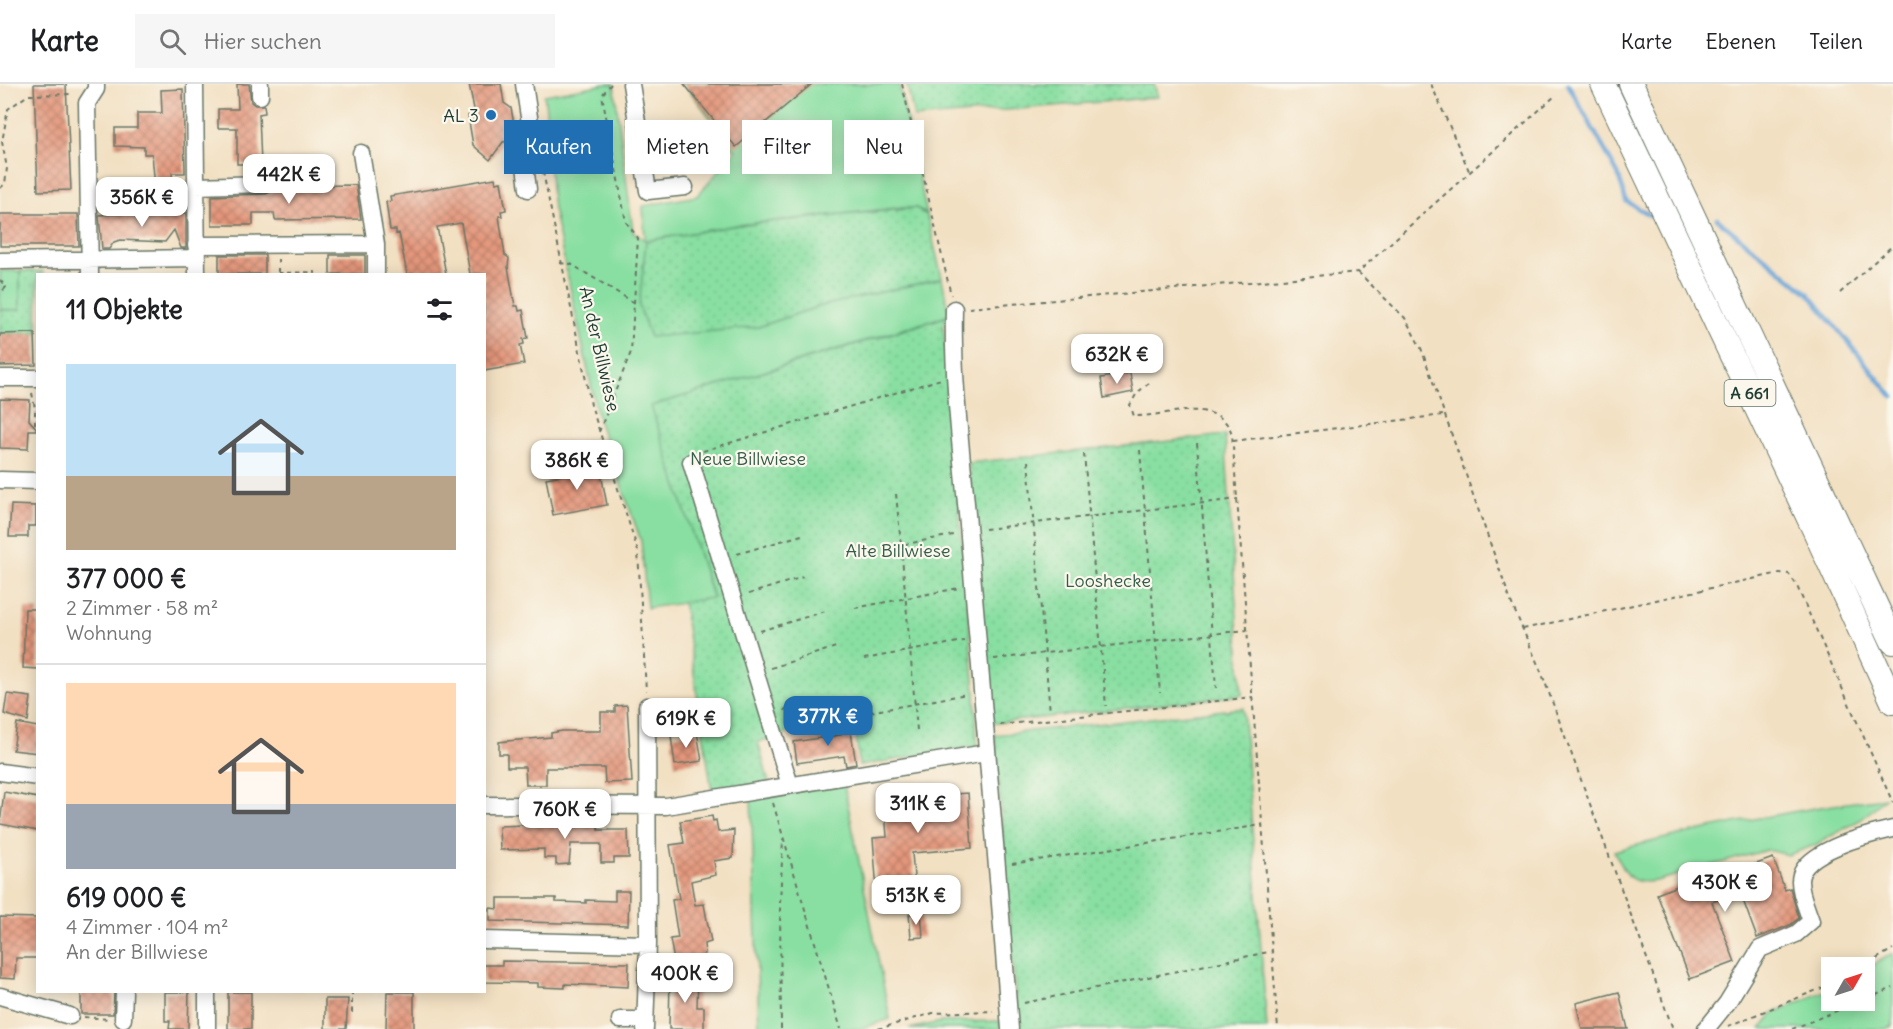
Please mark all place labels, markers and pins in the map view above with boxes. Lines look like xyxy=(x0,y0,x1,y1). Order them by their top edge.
place label: AL 3 xyxy=(443,104,479,127)
marker: AL 3 xyxy=(484,108,498,122)
pin: 442K € xyxy=(240,154,338,205)
pin: 356K € xyxy=(93,177,191,228)
pin: 632K € xyxy=(1068,334,1166,385)
pin: 386K € xyxy=(528,440,626,491)
pin: 377K € xyxy=(779,696,877,747)
pin: 619K € xyxy=(637,698,735,749)
pin: 311K € xyxy=(869,783,967,834)
pin: 760K € xyxy=(516,789,614,840)
pin: 430K € xyxy=(1676,862,1774,913)
pin: 513K € xyxy=(867,875,965,926)
pin: 400K € xyxy=(636,953,734,1004)

